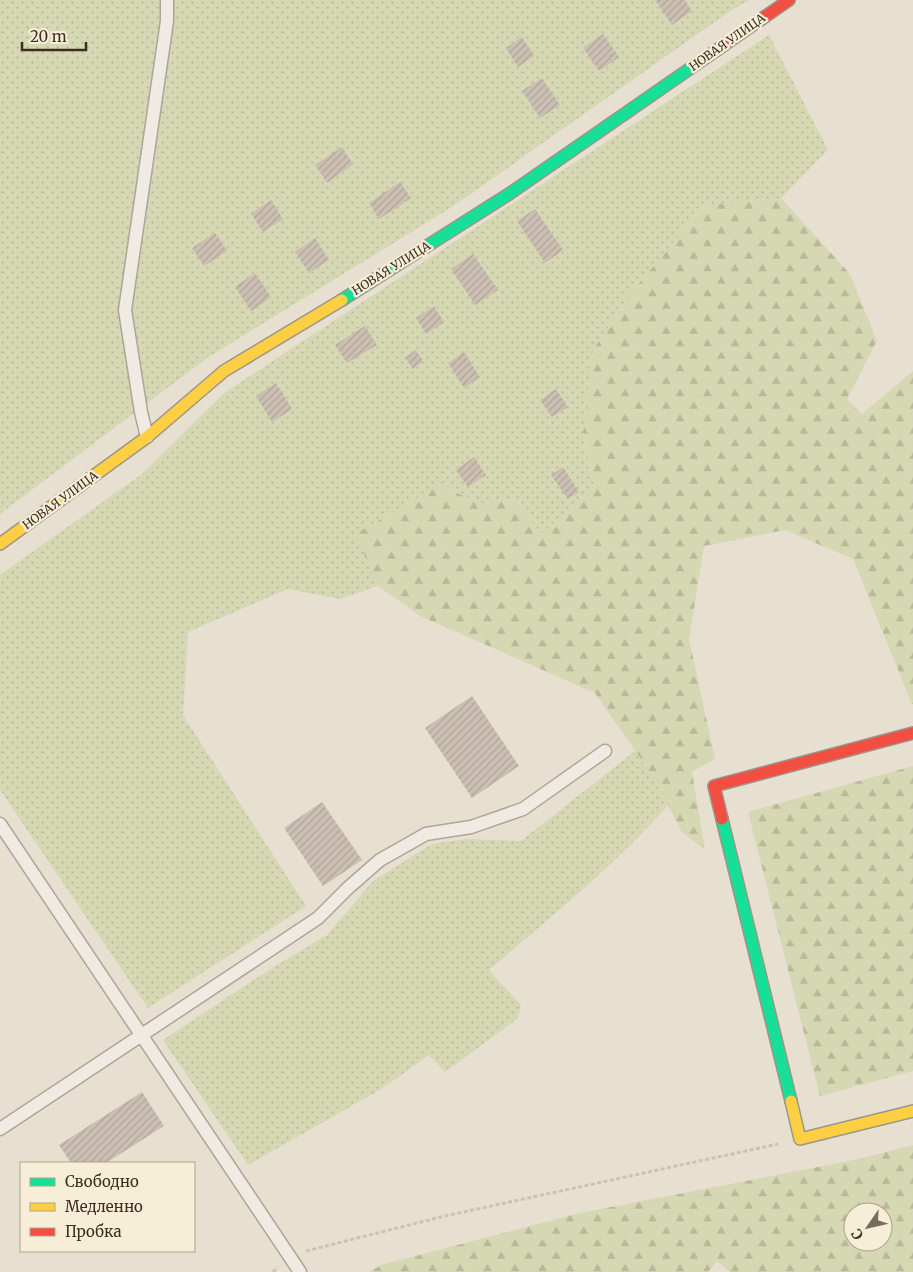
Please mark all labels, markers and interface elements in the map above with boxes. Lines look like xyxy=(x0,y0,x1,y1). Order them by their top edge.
street label: НОВАЯ УЛИЦА xyxy=(686,10,768,74)
scale bar xyxy=(22,20,86,52)
text: 20 m xyxy=(30,27,67,46)
street label: НОВАЯ УЛИЦА xyxy=(349,238,433,298)
street label: НОВАЯ УЛИЦА xyxy=(19,467,101,532)
legend xyxy=(20,1162,195,1252)
text: Свободно xyxy=(65,1172,139,1191)
text: Медленно xyxy=(65,1197,143,1216)
north arrow xyxy=(843,1202,893,1252)
text: Пробка xyxy=(65,1222,122,1241)
text: С xyxy=(847,1225,867,1243)

